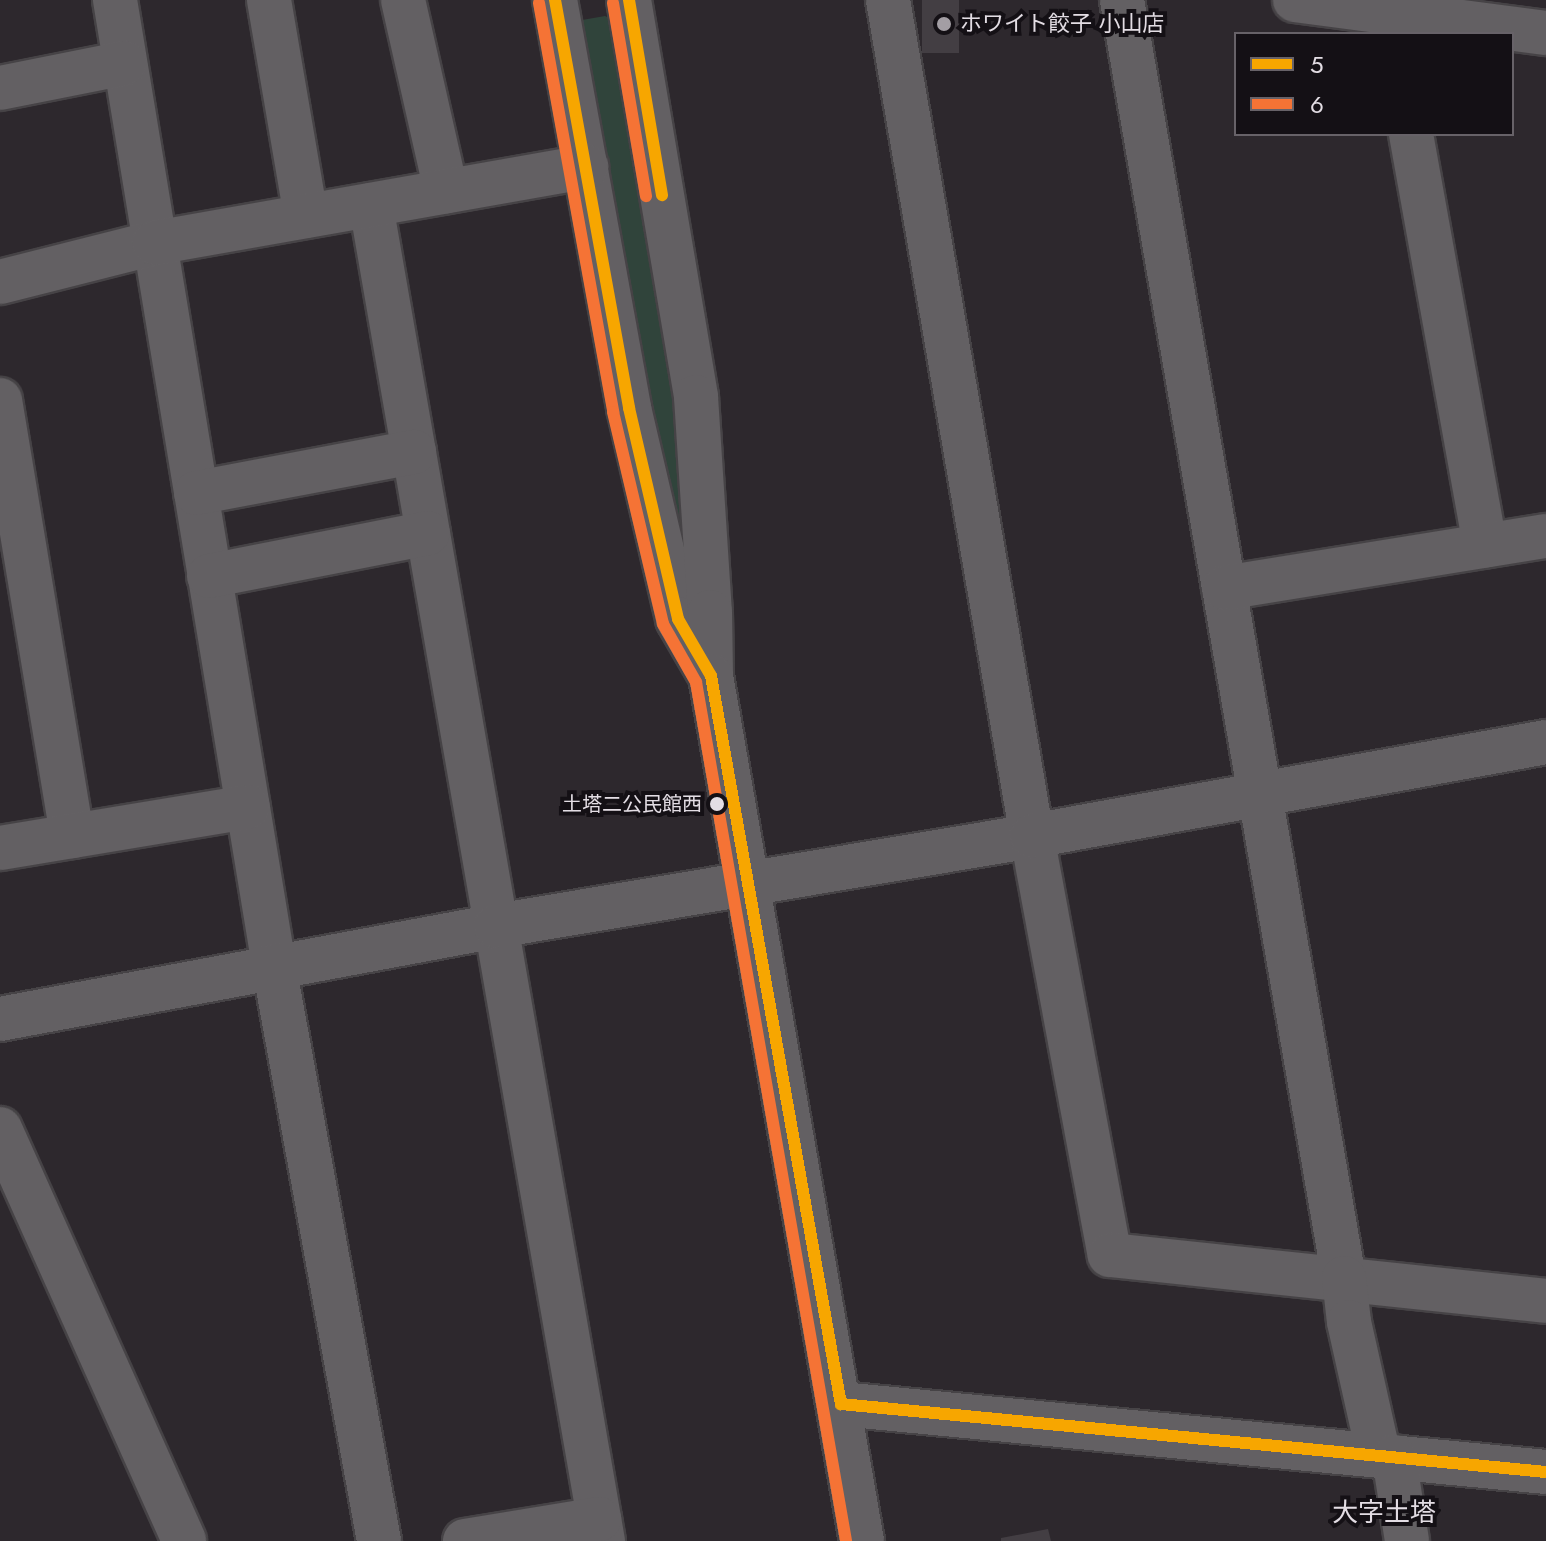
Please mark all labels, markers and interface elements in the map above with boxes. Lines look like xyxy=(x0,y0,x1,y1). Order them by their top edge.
place label: ホワイト餃子 小山店 xyxy=(960,11,1165,37)
marker: ホワイト餃子 小山店 xyxy=(935,15,953,33)
legend xyxy=(1234,32,1514,136)
text: 5 xyxy=(1310,47,1324,82)
text: 6 xyxy=(1310,87,1324,122)
place label: 土塔二公民館西 xyxy=(562,792,702,816)
marker: 土塔二公民館西 xyxy=(709,796,725,812)
district label: 大字土塔 xyxy=(1332,1497,1436,1529)

